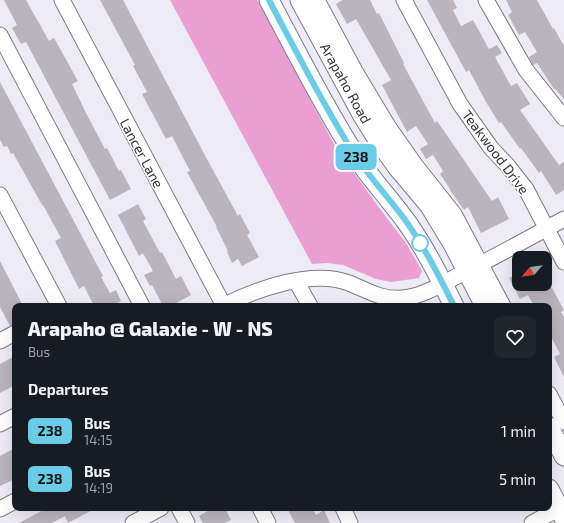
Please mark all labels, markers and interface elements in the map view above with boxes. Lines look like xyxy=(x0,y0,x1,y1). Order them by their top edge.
street label: Arapaho Road xyxy=(317,40,375,126)
street label: Teakwood Drive xyxy=(459,107,533,197)
street label: Lancer Lane xyxy=(117,115,167,191)
line badge: 238 xyxy=(333,144,379,170)
text: 238 xyxy=(344,148,368,165)
unlabelled marker xyxy=(411,234,429,252)
north arrow xyxy=(512,251,552,291)
map controls xyxy=(512,251,552,291)
button: heart xyxy=(494,316,536,358)
text: Arapaho @ Galaxie - W - NS xyxy=(28,317,273,340)
text: Bus xyxy=(28,344,50,360)
text: Departures xyxy=(28,380,108,398)
text: Bus xyxy=(84,414,110,432)
text: 238 xyxy=(38,422,62,439)
text: 1 min xyxy=(501,422,536,440)
text: 14:15 xyxy=(84,432,112,448)
text: Bus xyxy=(84,462,110,480)
text: 238 xyxy=(38,470,62,487)
text: 5 min xyxy=(499,470,536,488)
text: 14:19 xyxy=(84,480,113,496)

